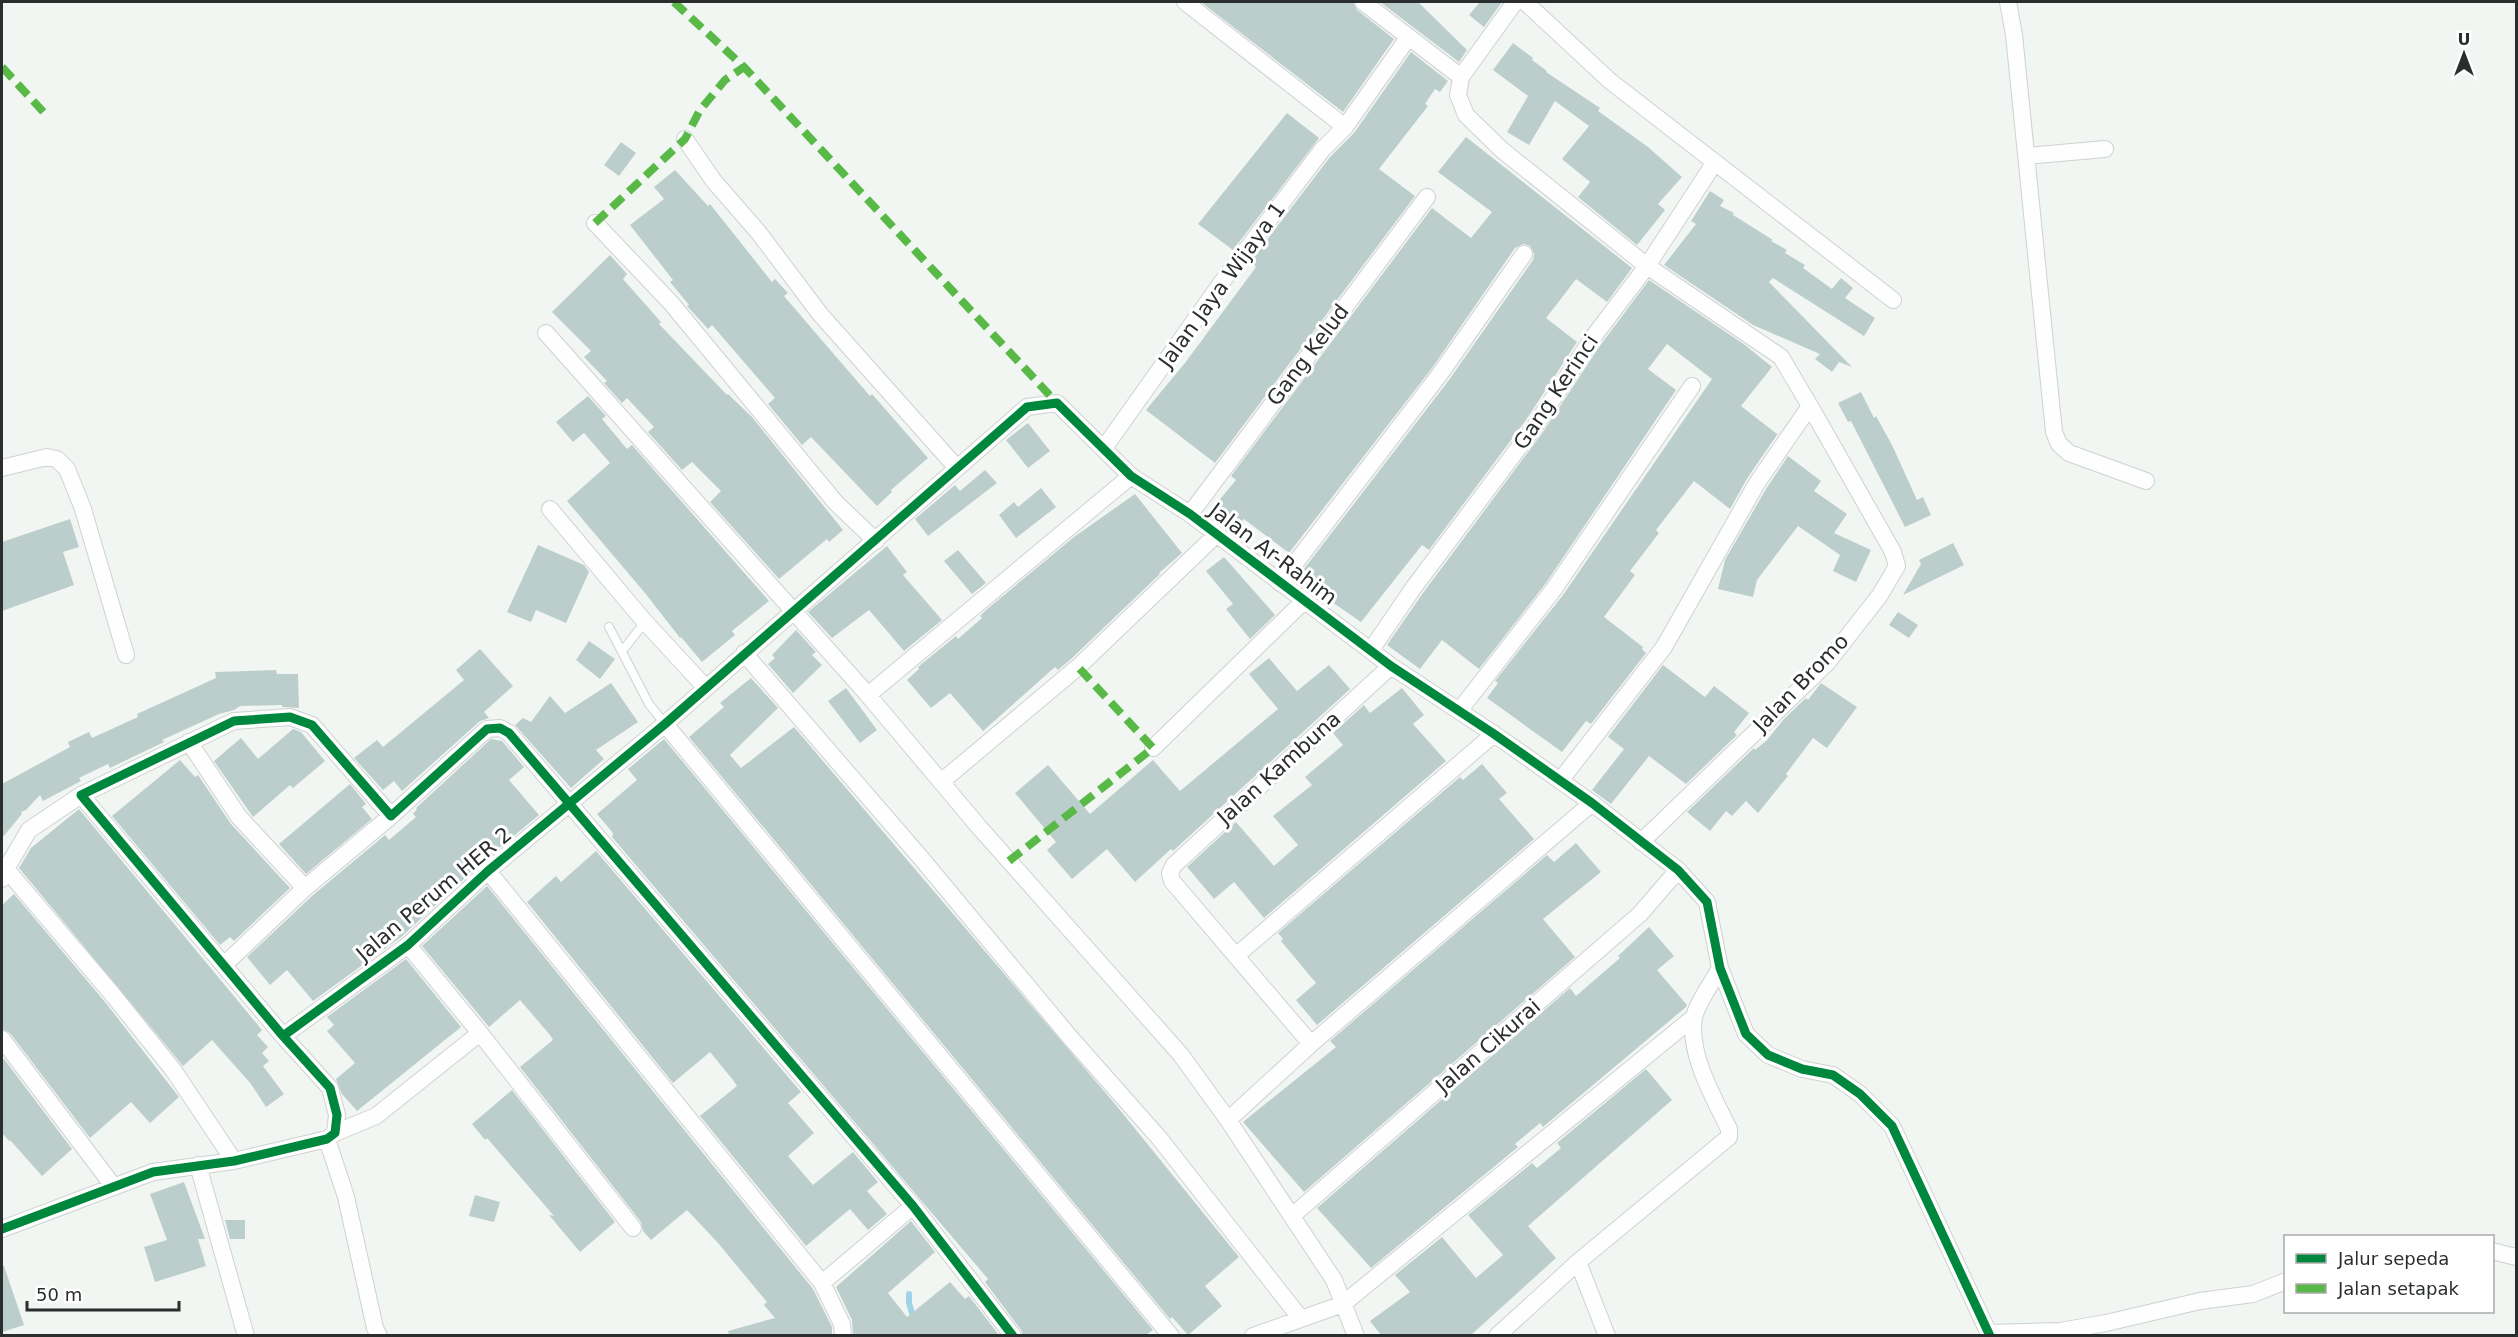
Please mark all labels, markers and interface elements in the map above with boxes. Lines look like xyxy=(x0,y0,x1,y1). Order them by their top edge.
north arrow xyxy=(2434,24,2494,84)
text: U xyxy=(2458,30,2471,49)
street label: Jalan Jaya Wijaya 1 xyxy=(1153,197,1290,374)
street label: Gang Kelud xyxy=(1262,300,1354,410)
street label: Gang Kerinci xyxy=(1509,330,1603,454)
street label: Jalan Ar-Rahim xyxy=(1203,497,1342,610)
street label: Jalan Bromo xyxy=(1747,629,1854,738)
street label: Jalan Kambuna xyxy=(1211,706,1345,831)
street label: Jalan Perum HER 2 xyxy=(350,822,517,967)
street label: Jalan Cikurai xyxy=(1429,994,1545,1099)
legend xyxy=(2284,1235,2494,1313)
text: Jalur sepeda xyxy=(2337,1248,2449,1269)
scale bar xyxy=(27,1274,178,1312)
text: Jalan setapak xyxy=(2337,1278,2459,1299)
text: 50 m xyxy=(36,1284,82,1305)

